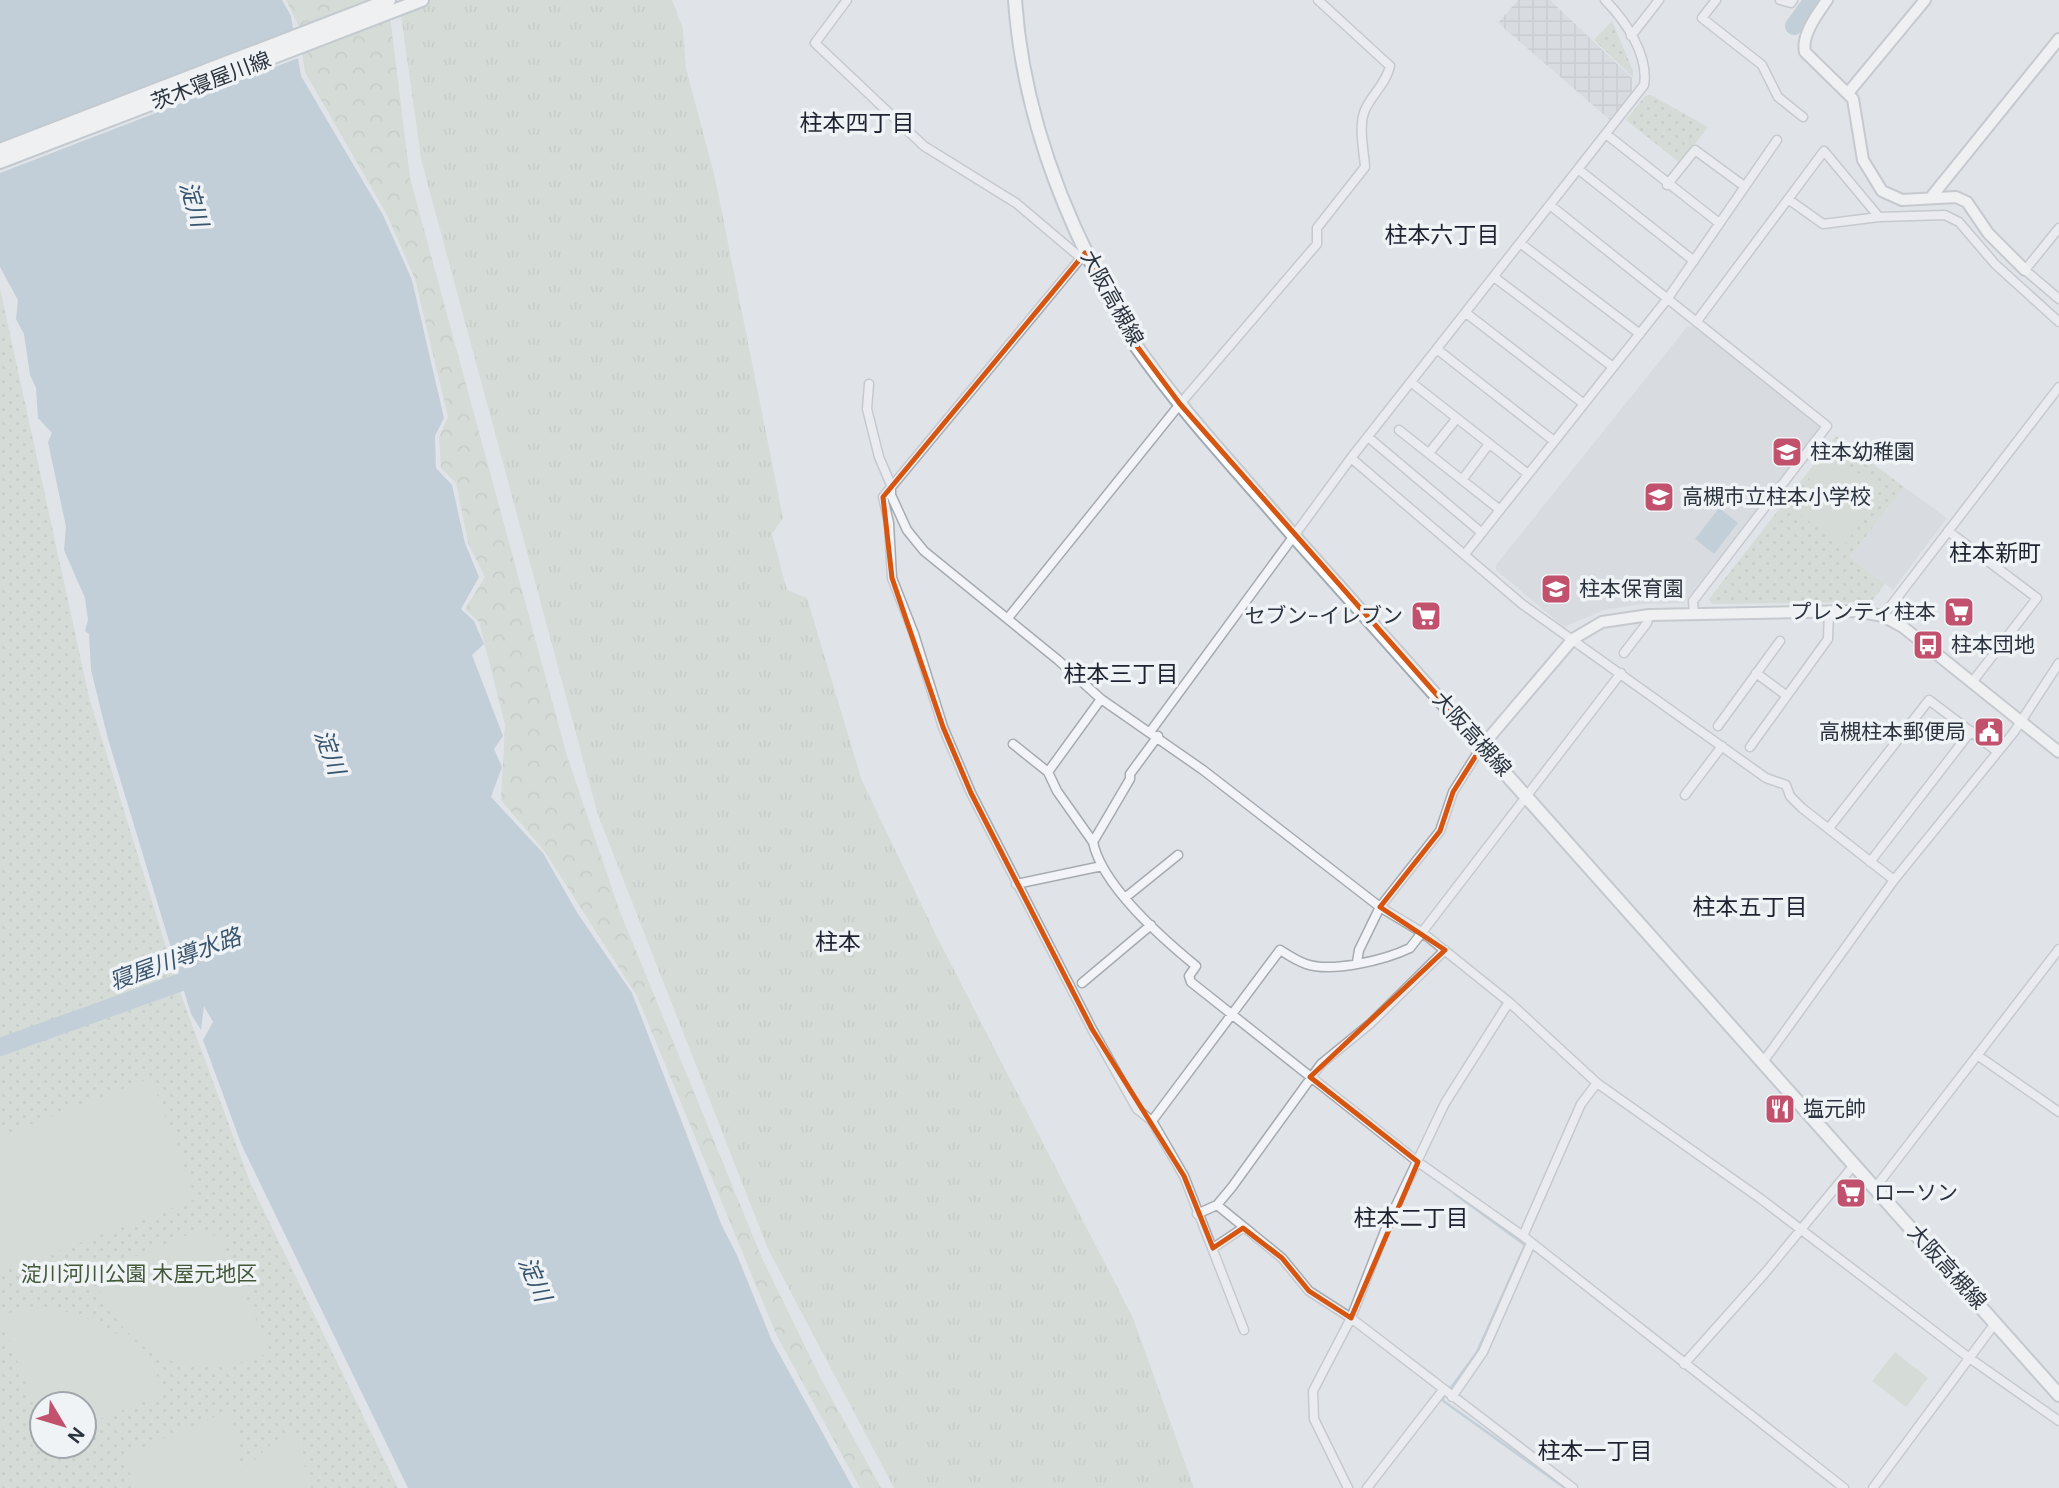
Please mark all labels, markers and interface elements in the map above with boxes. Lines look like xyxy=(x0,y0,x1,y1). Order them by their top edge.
street label: 茨木寝屋川線 xyxy=(147,45,275,117)
district label: 柱本四丁目 xyxy=(800,108,915,138)
water label: 淀川 xyxy=(173,178,216,233)
district label: 柱本六丁目 xyxy=(1385,220,1500,250)
street label: 大阪高槻線 xyxy=(1074,245,1150,351)
school or university icon: 柱本幼稚園 xyxy=(1770,435,1804,469)
place label: 柱本幼稚園 xyxy=(1810,438,1915,466)
school or university icon: 高槻市立柱本小学校 xyxy=(1642,480,1676,514)
place label: 高槻市立柱本小学校 xyxy=(1682,483,1871,511)
district label: 柱本新町 xyxy=(1949,538,2041,568)
school or university icon: 柱本保育園 xyxy=(1539,572,1573,606)
place label: 柱本保育園 xyxy=(1579,575,1684,603)
supermarket icon: プレンティ柱本 xyxy=(1942,595,1976,629)
place label: プレンティ柱本 xyxy=(1790,598,1936,626)
supermarket icon: セブン-イレブン xyxy=(1409,599,1443,633)
place label: セブン-イレブン xyxy=(1245,602,1403,630)
bus stop icon: 柱本団地 xyxy=(1911,628,1945,662)
place label: 柱本団地 xyxy=(1951,631,2035,659)
district label: 柱本三丁目 xyxy=(1064,659,1179,689)
street label: 大阪高槻線 xyxy=(1426,686,1518,782)
public building icon: 高槻柱本郵便局 xyxy=(1972,715,2006,749)
place label: 高槻柱本郵便局 xyxy=(1819,718,1966,746)
water label: 淀川 xyxy=(308,725,353,782)
district label: 柱本五丁目 xyxy=(1693,892,1808,922)
water label: 寝屋川導水路 xyxy=(105,921,247,997)
district label: 柱本 xyxy=(815,927,861,957)
restaurant icon: 塩元帥 xyxy=(1763,1092,1797,1126)
place label: 塩元帥 xyxy=(1803,1095,1866,1123)
supermarket icon: ローソン xyxy=(1834,1176,1868,1210)
place label: ローソン xyxy=(1874,1179,1958,1207)
district label: 柱本二丁目 xyxy=(1354,1203,1469,1233)
street label: 大阪高槻線 xyxy=(1901,1219,1993,1315)
water label: 淀川 xyxy=(512,1252,559,1309)
park label: 淀川河川公園 木屋元地区 xyxy=(21,1260,257,1288)
north arrow xyxy=(28,1390,98,1460)
text: N xyxy=(62,1422,90,1448)
district label: 柱本一丁目 xyxy=(1538,1436,1653,1466)

